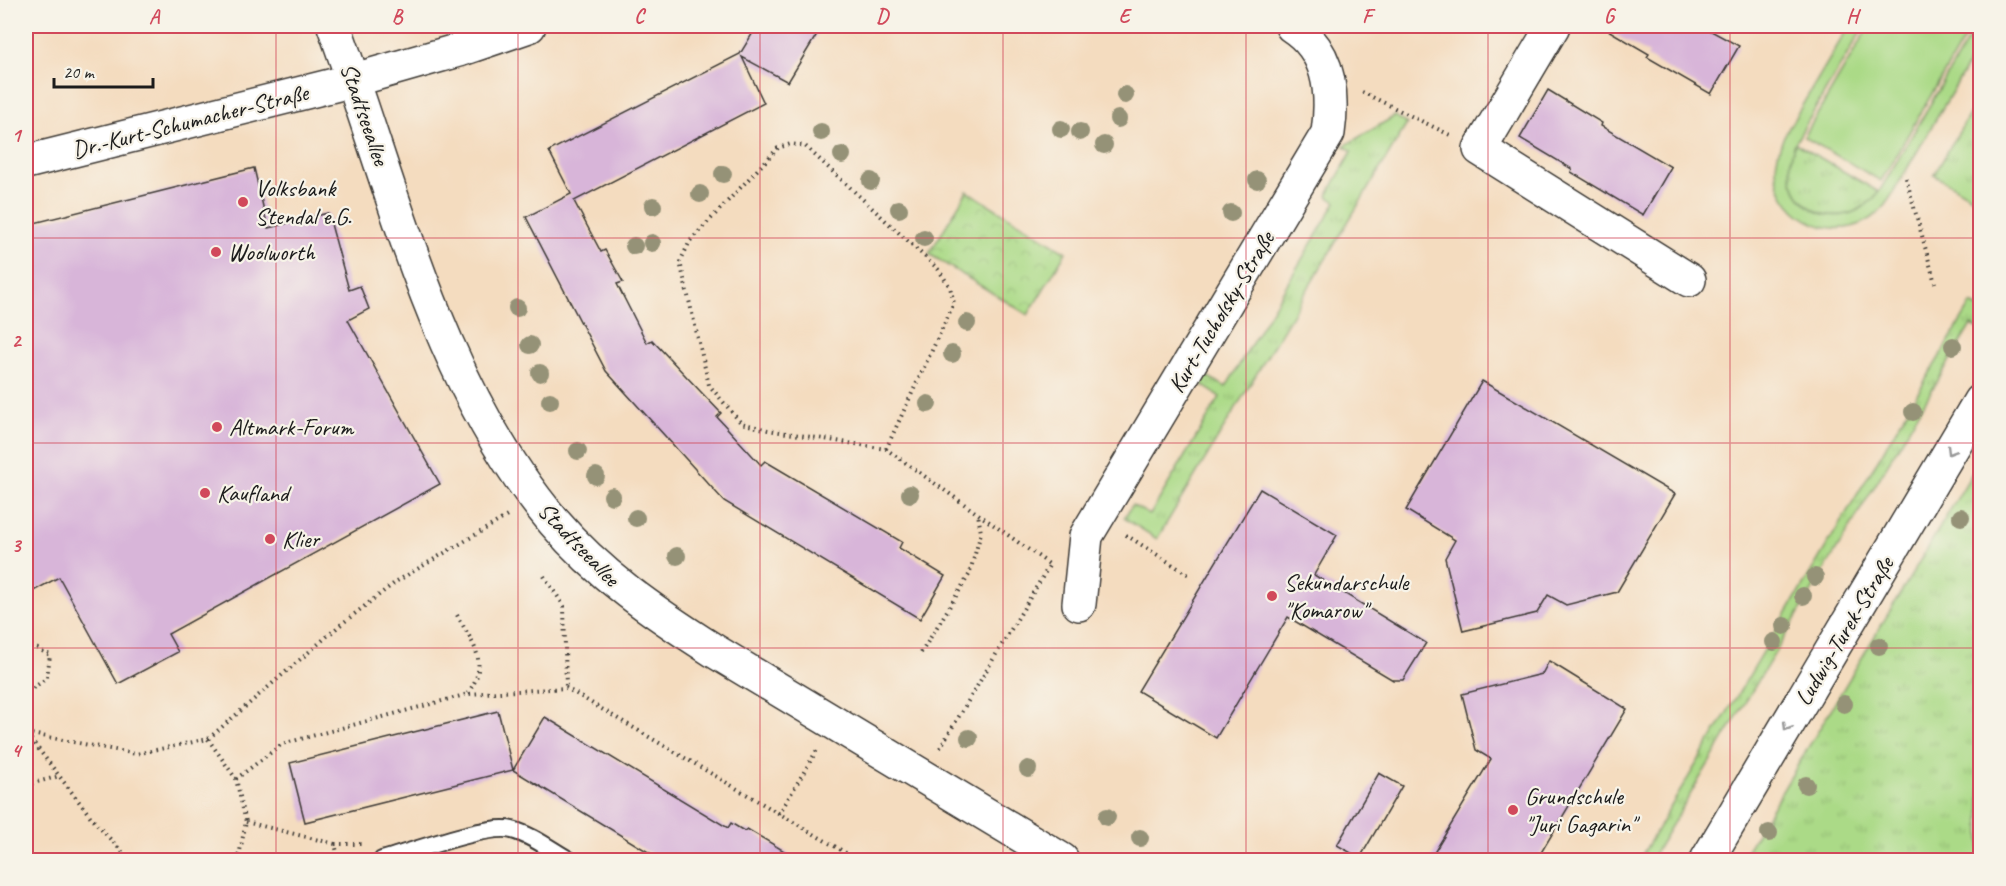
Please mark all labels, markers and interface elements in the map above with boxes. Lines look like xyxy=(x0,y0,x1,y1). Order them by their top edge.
text: A xyxy=(149,4,161,29)
text: B xyxy=(392,4,404,29)
text: C xyxy=(634,4,646,29)
text: D xyxy=(876,4,890,29)
text: E xyxy=(1119,4,1133,29)
text: F xyxy=(1362,4,1376,29)
text: G xyxy=(1604,4,1617,29)
text: H xyxy=(1846,4,1861,29)
scale bar xyxy=(54,51,153,89)
street label: Stadtseeallee xyxy=(334,59,397,171)
text: 20 m xyxy=(63,61,96,83)
street label: Dr.-Kurt-Schumacher-Straße xyxy=(69,77,313,165)
text: 1 xyxy=(12,123,23,148)
place label: Volksbank Stendal e.G. xyxy=(255,173,352,231)
marker: Volksbank Stendal e.G. xyxy=(236,195,250,209)
street label: Kurt-Tucholsky-Straße xyxy=(1161,224,1282,398)
place label: Woolworth xyxy=(228,237,316,267)
marker: Woolworth xyxy=(209,245,223,259)
text: 2 xyxy=(12,328,23,353)
place label: Altmark-Forum xyxy=(229,412,355,442)
marker: Altmark-Forum xyxy=(210,420,224,434)
one-way arrow xyxy=(1946,445,1958,455)
place label: Kaufland xyxy=(217,478,292,508)
marker: Kaufland xyxy=(198,486,212,500)
street label: Stadtseeallee xyxy=(531,495,628,594)
place label: Klier xyxy=(282,524,322,554)
marker: Klier xyxy=(263,532,277,546)
text: 3 xyxy=(12,533,23,558)
street label: Ludwig-Turek-Straße xyxy=(1788,549,1901,711)
place label: Sekundarschule "Komarow" xyxy=(1284,567,1411,625)
marker: Sekundarschule "Komarow" xyxy=(1265,589,1279,603)
one-way arrow xyxy=(1782,721,1794,731)
text: 4 xyxy=(12,738,24,763)
place label: Grundschule "Juri Gagarin" xyxy=(1525,781,1641,839)
marker: Grundschule "Juri Gagarin" xyxy=(1506,803,1520,817)

